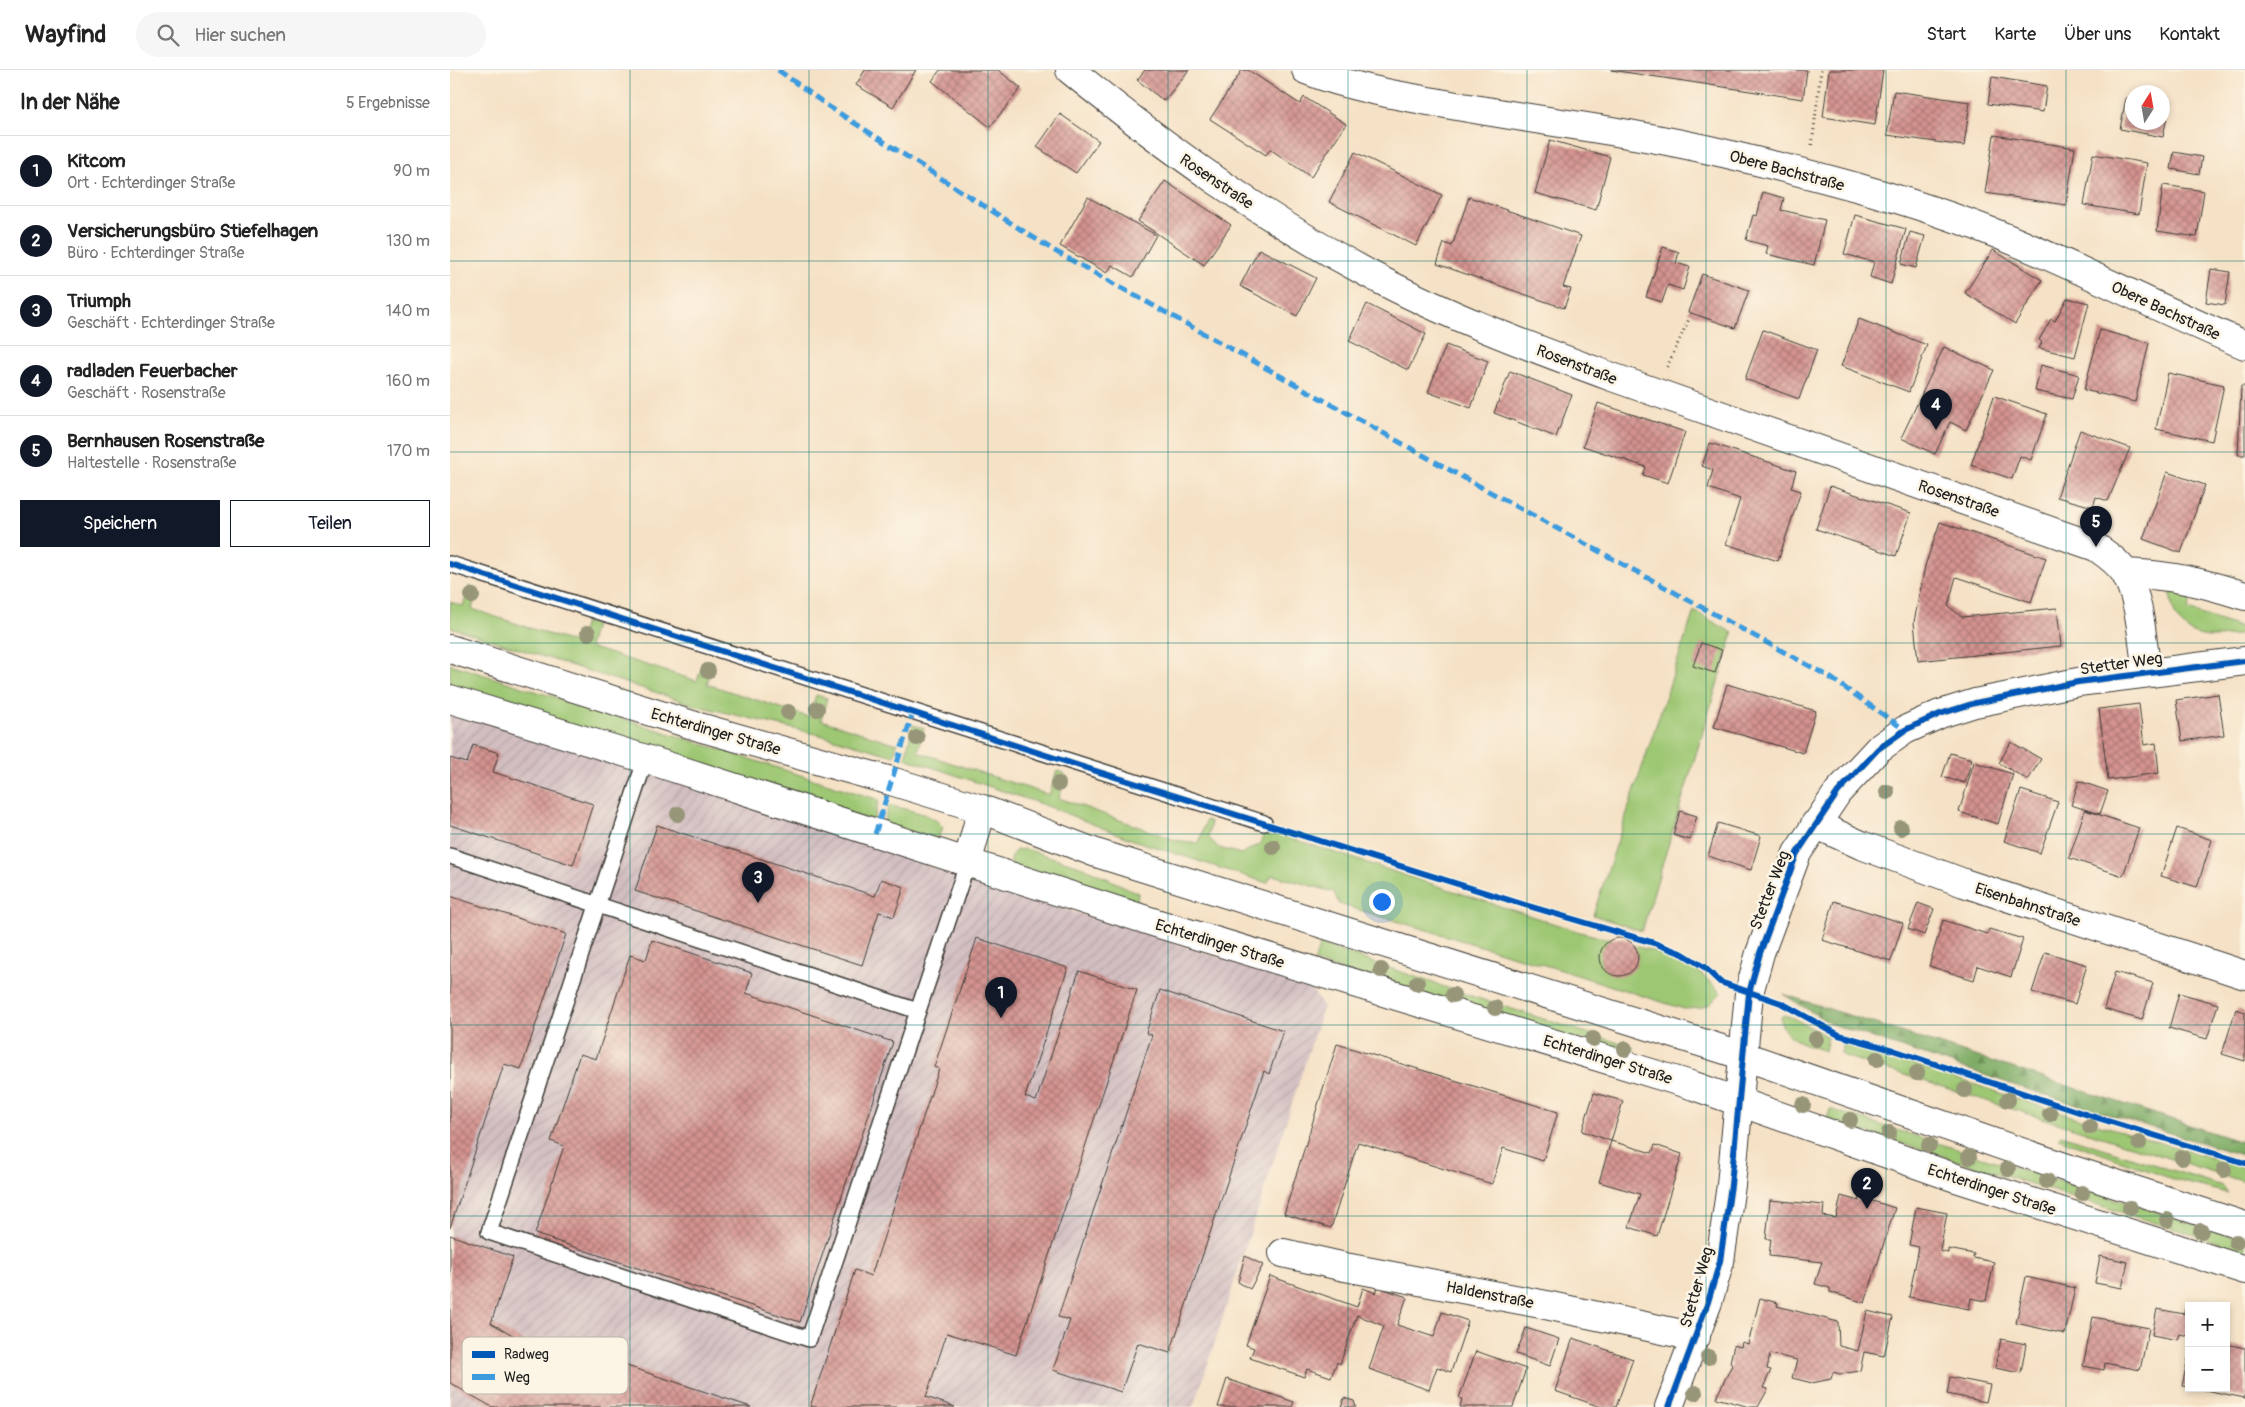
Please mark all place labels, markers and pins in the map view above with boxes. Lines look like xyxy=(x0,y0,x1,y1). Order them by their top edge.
pin: 4 xyxy=(1920,389,1952,430)
pin: 5 xyxy=(2080,506,2112,547)
pin: 3 xyxy=(742,862,774,903)
pin: 1 xyxy=(985,977,1017,1018)
pin: 2 xyxy=(1851,1168,1883,1209)

